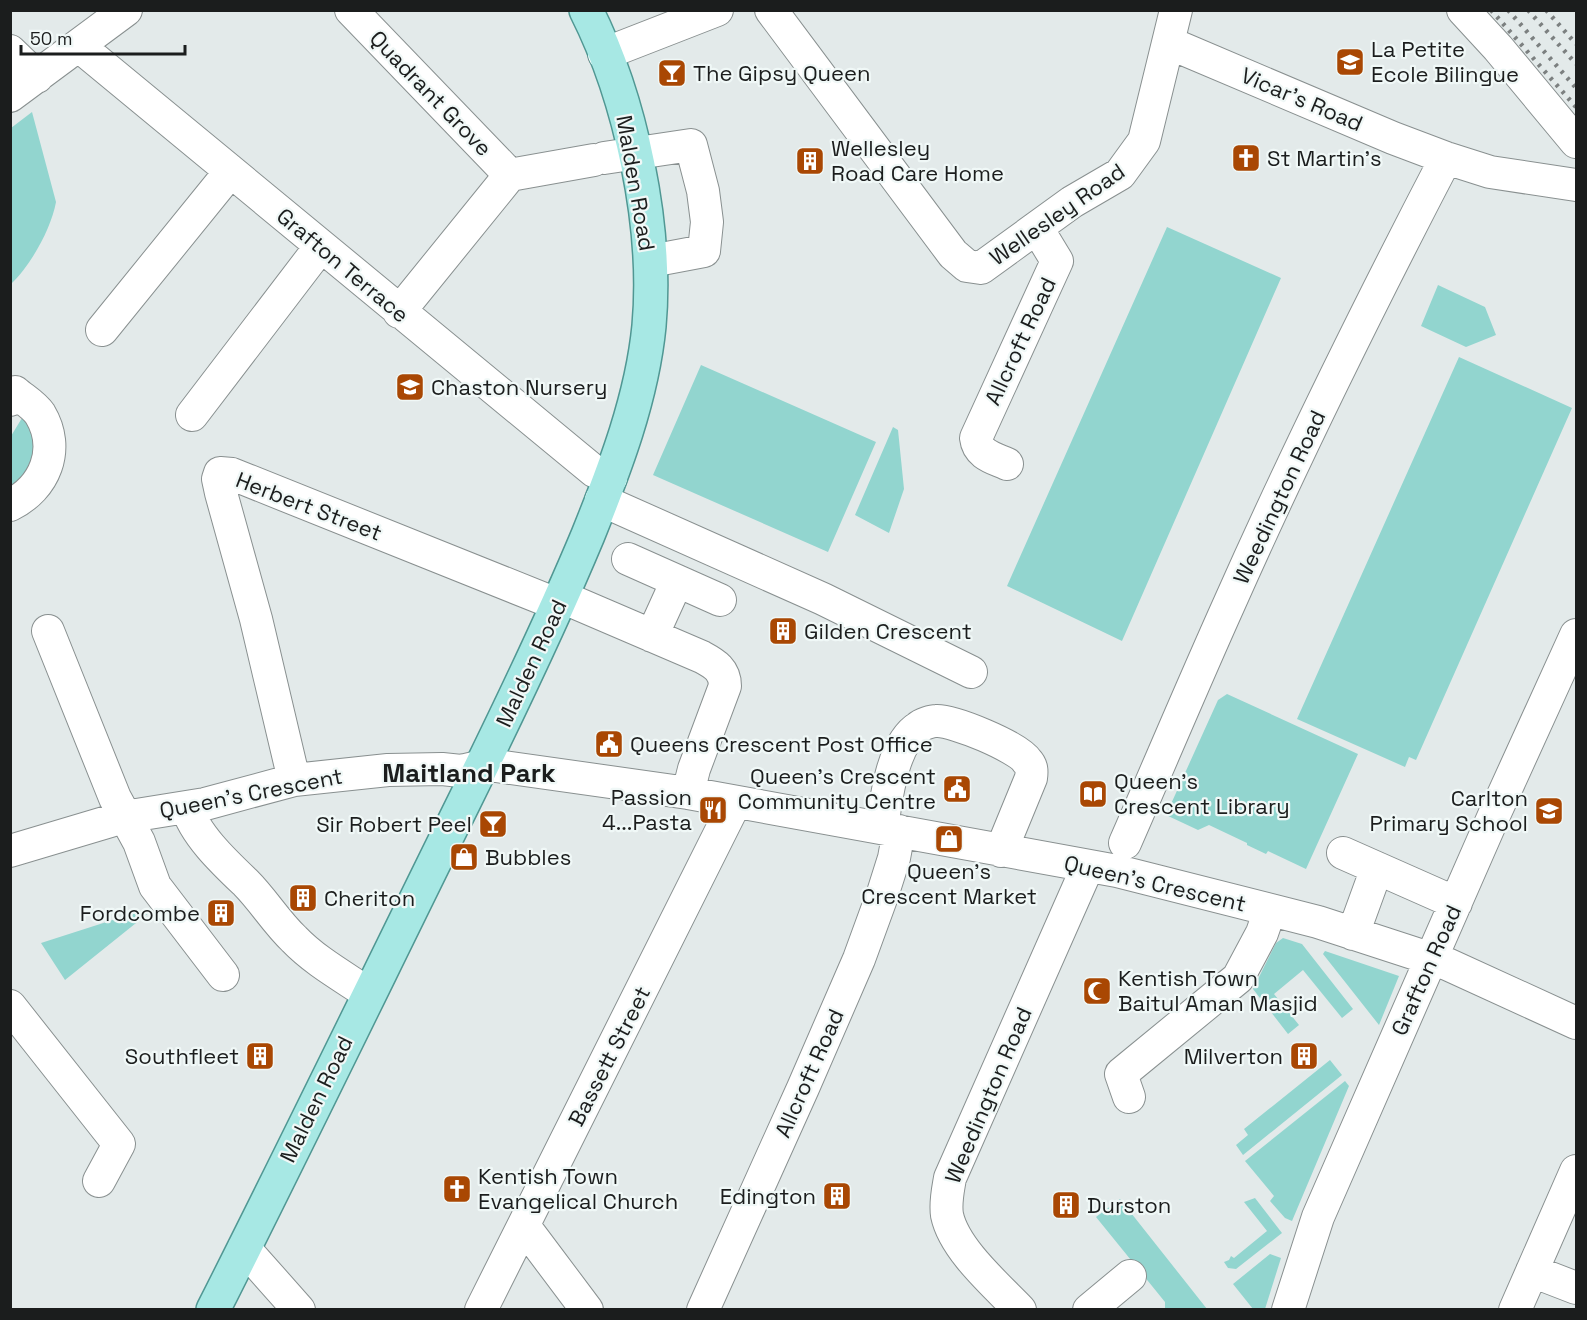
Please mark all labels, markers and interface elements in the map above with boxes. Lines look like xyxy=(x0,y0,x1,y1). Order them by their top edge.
scale bar xyxy=(21,18,184,56)
street label: Quadrant Grove xyxy=(364,24,498,162)
text: 50 m xyxy=(30,27,72,50)
place label: La Petite Ecole Bilingue xyxy=(1371,35,1519,88)
school or university icon: La Petite Ecole Bilingue xyxy=(1334,46,1366,78)
bar icon: The Gipsy Queen xyxy=(656,57,688,89)
place label: The Gipsy Queen xyxy=(693,59,871,87)
street label: Vicar's Road xyxy=(1237,61,1367,137)
street label: Malden Road xyxy=(610,113,662,253)
place label: Wellesley Road Care Home xyxy=(831,134,1004,187)
church icon: St Martin's xyxy=(1230,142,1262,174)
place label: St Martin's xyxy=(1267,144,1382,172)
building icon: Wellesley Road Care Home xyxy=(794,145,826,177)
street label: Wellesley Road xyxy=(984,157,1130,271)
street label: Grafton Terrace xyxy=(271,202,415,328)
street label: Allcroft Road xyxy=(978,273,1062,409)
school or university icon: Chaston Nursery xyxy=(394,371,426,403)
place label: Chaston Nursery xyxy=(431,373,608,401)
street label: Weedington Road xyxy=(1226,406,1332,588)
street label: Herbert Street xyxy=(232,465,386,547)
street label: Malden Road xyxy=(489,595,573,731)
building icon: Gilden Crescent xyxy=(767,615,799,647)
place label: Gilden Crescent xyxy=(804,617,972,645)
public building icon: Queens Crescent Post Office xyxy=(593,728,625,760)
place label: Queens Crescent Post Office xyxy=(630,730,933,758)
district label: Maitland Park xyxy=(382,756,556,790)
street label: Queen's Crescent xyxy=(157,762,345,824)
place label: Queen's Crescent Community Centre xyxy=(738,762,936,815)
place label: Queen's Crescent Library xyxy=(1114,767,1290,820)
public building icon: Queen's Crescent Community Centre xyxy=(941,773,973,805)
library icon: Queen's Crescent Library xyxy=(1077,778,1109,810)
place label: Passion 4...Pasta xyxy=(602,783,692,836)
place label: Carlton Primary School xyxy=(1369,784,1528,837)
restaurant icon: Passion 4...Pasta xyxy=(697,794,729,826)
school or university icon: Carlton Primary School xyxy=(1533,795,1565,827)
bar icon: Sir Robert Peel xyxy=(477,808,509,840)
place label: Sir Robert Peel xyxy=(316,810,472,838)
shop icon: Queen's Crescent Market xyxy=(933,823,965,855)
shop icon: Bubbles xyxy=(448,841,480,873)
place label: Bubbles xyxy=(485,843,571,871)
street label: Queen's Crescent xyxy=(1061,848,1249,918)
place label: Queen's Crescent Market xyxy=(861,857,1037,910)
building icon: Cheriton xyxy=(287,882,319,914)
place label: Cheriton xyxy=(324,884,415,912)
building icon: Fordcombe xyxy=(205,897,237,929)
place label: Fordcombe xyxy=(80,899,200,927)
street label: Grafton Road xyxy=(1385,900,1467,1040)
place label: Kentish Town Baitul Aman Masjid xyxy=(1118,964,1318,1017)
mosque icon: Kentish Town Baitul Aman Masjid xyxy=(1081,975,1113,1007)
street label: Bassett Street xyxy=(562,981,656,1131)
street label: Weedington Road xyxy=(938,1003,1038,1187)
street label: Allcroft Road xyxy=(768,1004,850,1142)
street label: Malden Road xyxy=(273,1031,359,1167)
building icon: Southfleet xyxy=(244,1040,276,1072)
building icon: Milverton xyxy=(1288,1040,1320,1072)
place label: Southfleet xyxy=(125,1042,239,1070)
place label: Milverton xyxy=(1184,1042,1283,1070)
place label: Kentish Town Evangelical Church xyxy=(478,1162,678,1215)
church icon: Kentish Town Evangelical Church xyxy=(441,1173,473,1205)
building icon: Edington xyxy=(821,1180,853,1212)
place label: Edington xyxy=(720,1182,816,1210)
building icon: Durston xyxy=(1050,1189,1082,1221)
place label: Durston xyxy=(1087,1191,1171,1219)

